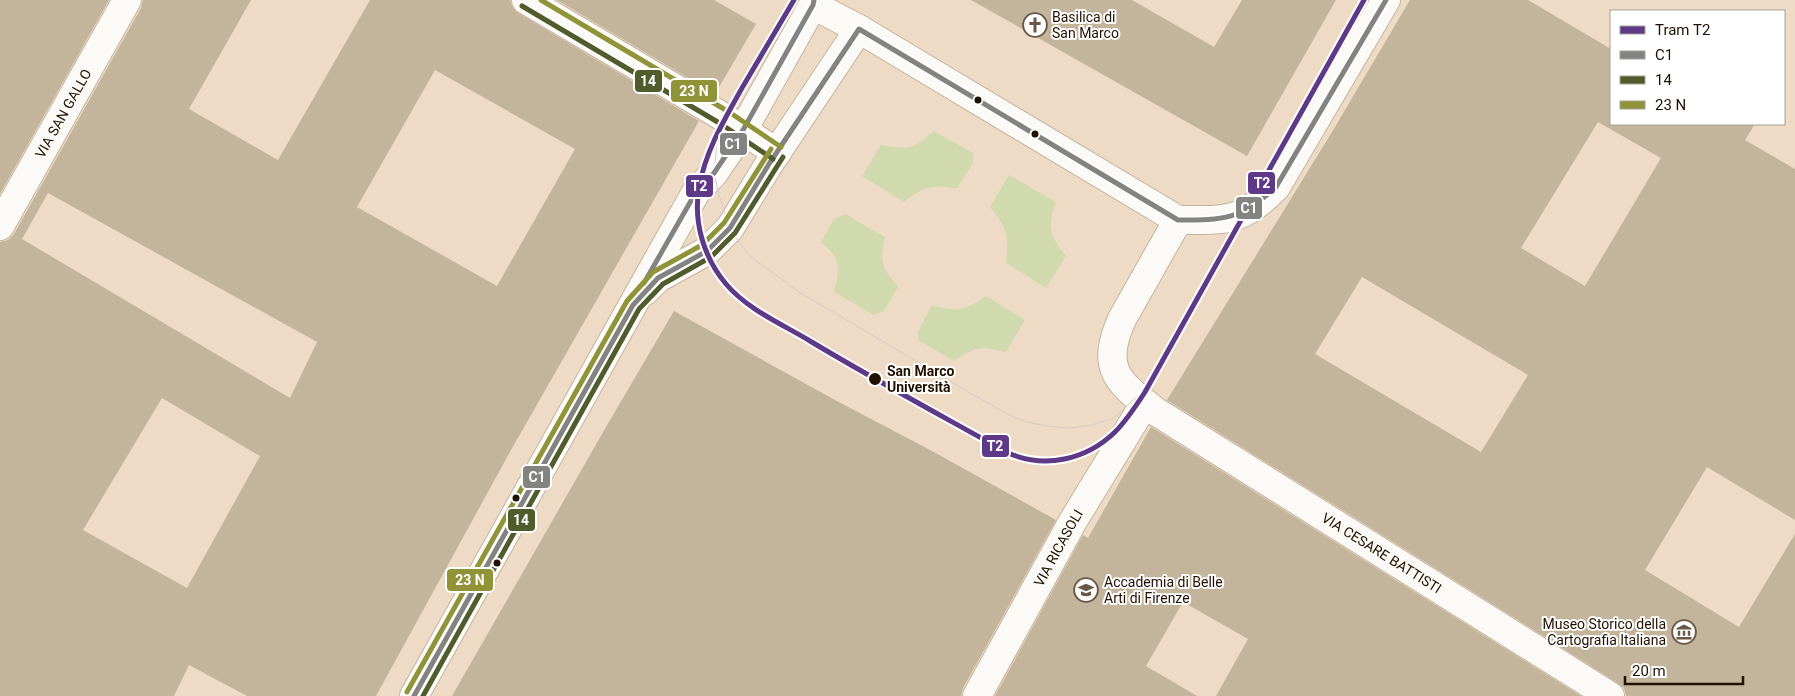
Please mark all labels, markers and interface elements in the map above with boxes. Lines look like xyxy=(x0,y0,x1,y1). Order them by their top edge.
place label: Basilica di San Marco xyxy=(1052,9,1119,41)
legend xyxy=(1610,10,1785,125)
church icon: Basilica di San Marco xyxy=(1022,12,1048,38)
text: Tram T2 xyxy=(1655,21,1710,39)
text: C1 xyxy=(1655,46,1673,64)
street label: VIA SAN GALLO xyxy=(32,66,95,161)
line badge: 14 xyxy=(634,69,663,93)
text: 14 xyxy=(1655,71,1672,89)
text: 14 xyxy=(640,73,656,89)
line badge: 23 N xyxy=(670,79,718,103)
text: 23 N xyxy=(679,83,709,99)
unlabelled marker xyxy=(973,95,983,105)
text: 23 N xyxy=(1655,96,1686,114)
unlabelled marker xyxy=(1030,129,1040,139)
line badge: C1 xyxy=(719,132,748,156)
text: C1 xyxy=(724,136,742,152)
line badge: T2 xyxy=(1247,171,1276,195)
line badge: T2 xyxy=(685,174,714,198)
text: T2 xyxy=(1254,175,1270,191)
text: T2 xyxy=(691,178,707,194)
line badge: C1 xyxy=(1235,196,1263,220)
text: C1 xyxy=(1240,200,1258,216)
place label: San Marco Università xyxy=(887,363,954,395)
marker: San Marco Università xyxy=(867,371,883,387)
line badge: T2 xyxy=(981,434,1010,458)
text: T2 xyxy=(987,438,1003,454)
line badge: C1 xyxy=(522,465,551,489)
text: C1 xyxy=(528,469,546,485)
unlabelled marker xyxy=(511,493,521,503)
street label: VIA RICASOLI xyxy=(1031,506,1086,589)
line badge: 14 xyxy=(507,508,536,532)
street label: VIA CESARE BATTISTI xyxy=(1319,509,1444,596)
text: 14 xyxy=(513,512,529,528)
unlabelled marker xyxy=(492,558,502,568)
line badge: 23 N xyxy=(446,568,494,592)
text: 23 N xyxy=(455,572,485,588)
place label: Accademia di Belle Arti di Firenze xyxy=(1104,574,1223,606)
school or university icon: Accademia di Belle Arti di Firenze xyxy=(1073,577,1099,603)
place label: Museo Storico della Cartografia Italiana xyxy=(1543,616,1666,648)
museum icon: Museo Storico della Cartografia Italiana xyxy=(1671,619,1697,645)
scale bar xyxy=(1625,654,1742,686)
text: 20 m xyxy=(1632,662,1666,680)

